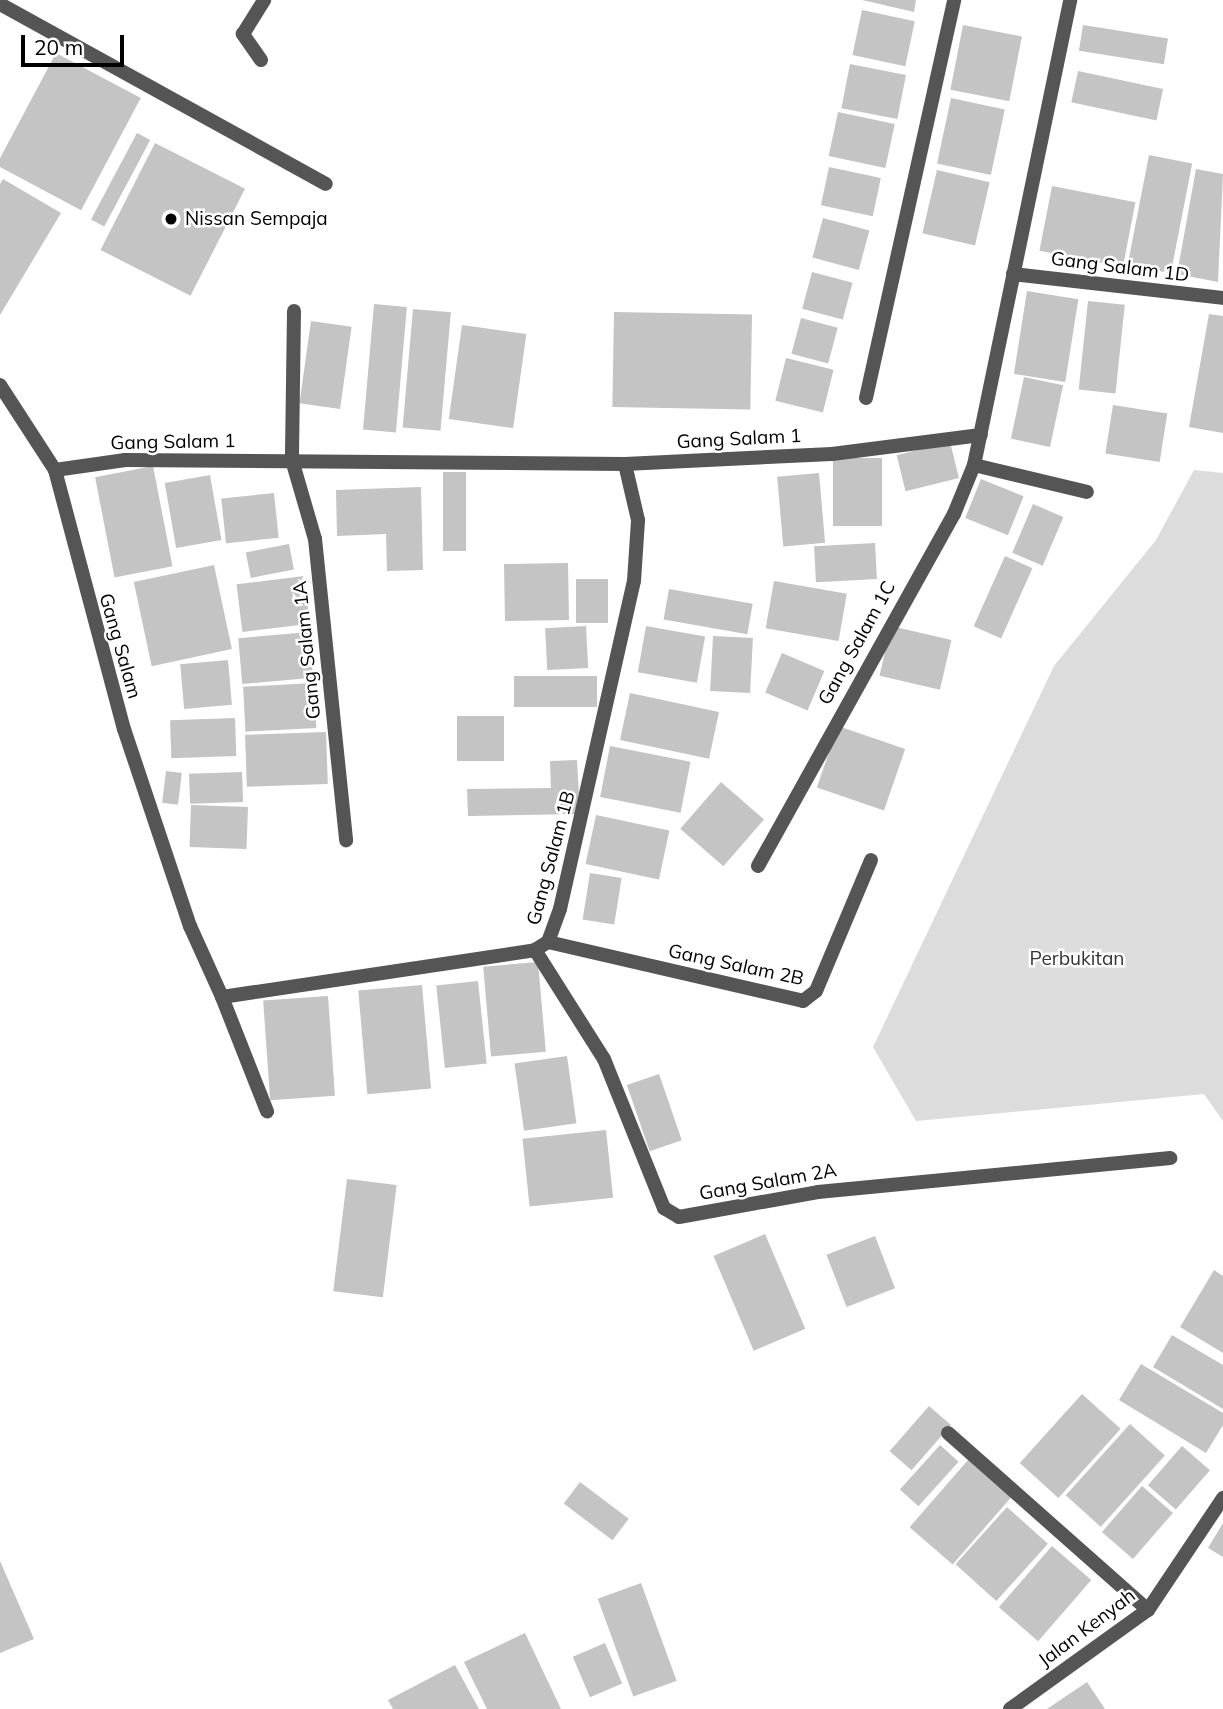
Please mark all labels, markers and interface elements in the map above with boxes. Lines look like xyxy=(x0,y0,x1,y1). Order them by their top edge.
scale bar xyxy=(24,21,128,65)
text: 20 m xyxy=(34,34,83,60)
place label: Nissan Sempaja xyxy=(185,208,328,230)
marker: Nissan Sempaja xyxy=(163,211,179,227)
street label: Gang Salam 1D xyxy=(1050,247,1190,287)
street label: Gang Salam 1 xyxy=(676,424,802,454)
street label: Gang Salam 1 xyxy=(110,430,236,454)
street label: Gang Salam 1C xyxy=(814,577,900,709)
street label: Gang Salam 1A xyxy=(288,580,326,720)
street label: Gang Salam xyxy=(94,591,146,701)
street label: Gang Salam 1B xyxy=(522,788,580,928)
street label: Gang Salam 2B xyxy=(666,940,806,990)
park label: Perbukitan xyxy=(1029,948,1125,970)
street label: Gang Salam 2A xyxy=(698,1159,838,1205)
street label: Jalan Kenyah xyxy=(1034,1584,1140,1672)

